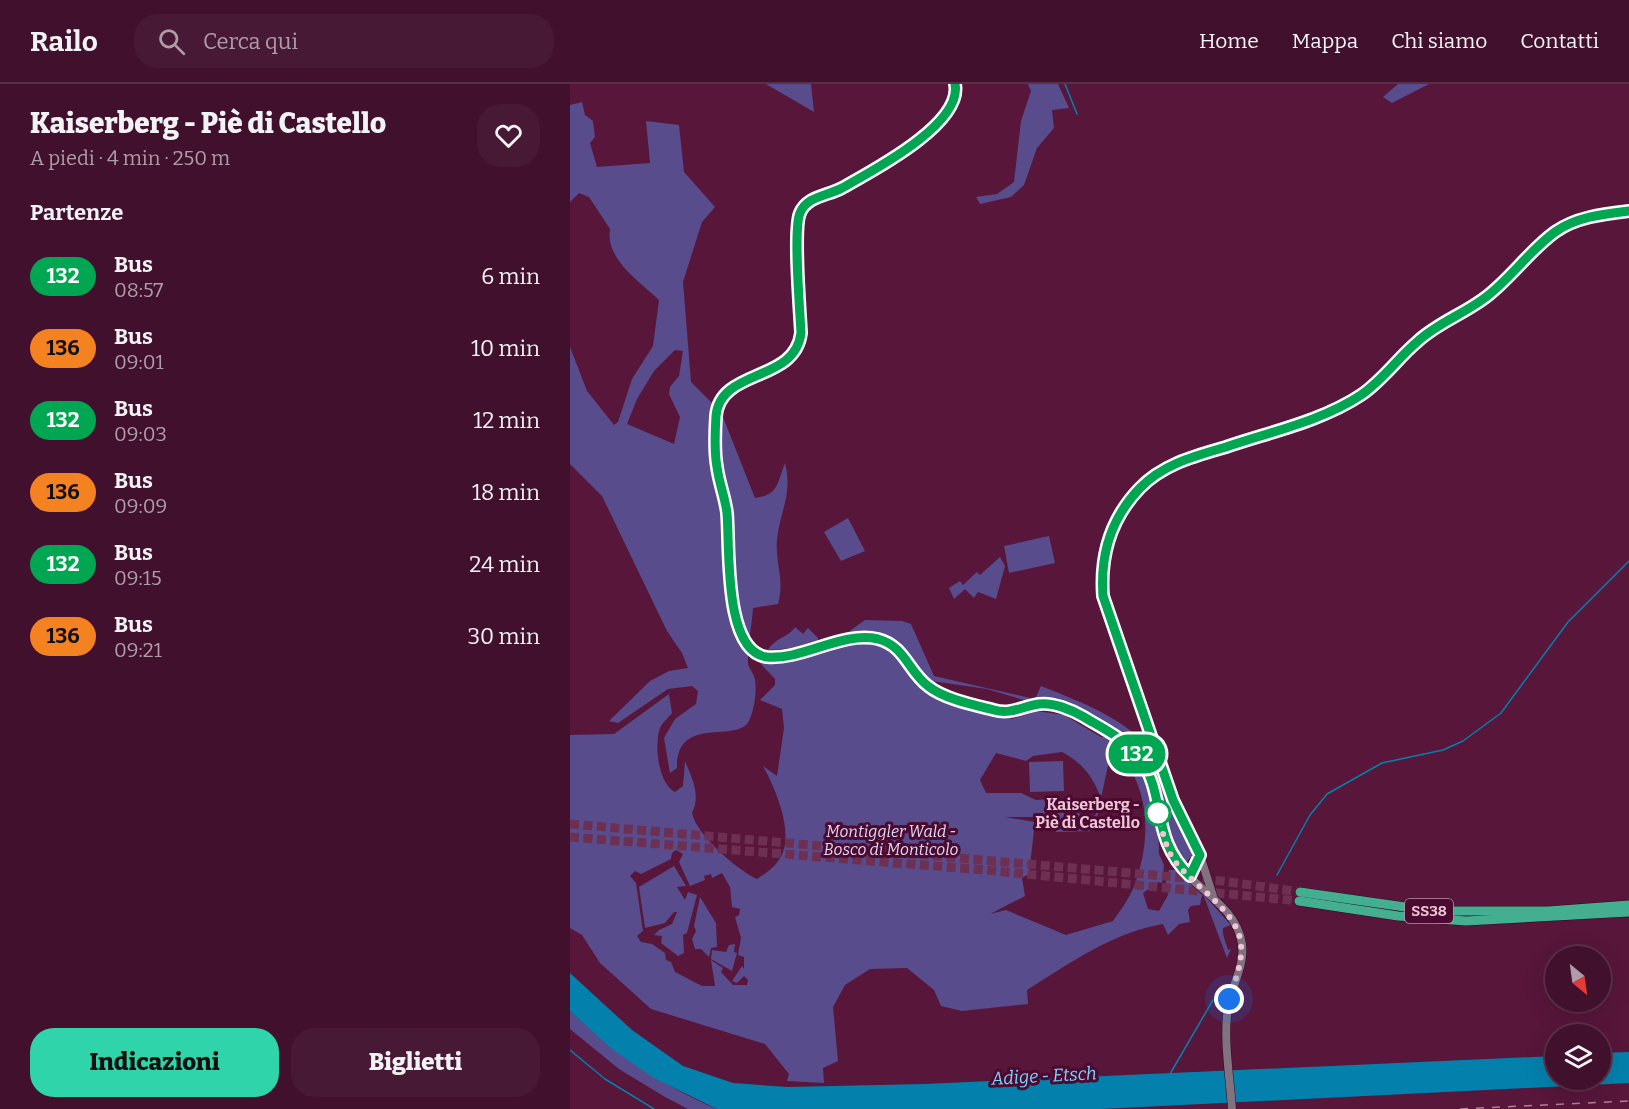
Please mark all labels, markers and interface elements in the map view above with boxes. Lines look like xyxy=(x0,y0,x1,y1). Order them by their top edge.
search box xyxy=(134,14,554,68)
text: Railo xyxy=(30,25,98,58)
icon: search xyxy=(155,25,188,58)
text: Cerca qui xyxy=(203,28,298,55)
text: Home xyxy=(1199,28,1259,54)
text: Mappa xyxy=(1292,28,1358,54)
text: Chi siamo xyxy=(1391,28,1487,54)
text: Contatti xyxy=(1520,28,1599,54)
button: heart xyxy=(477,104,540,167)
text: Kaiserberg - Piè di Castello xyxy=(30,107,386,140)
text: A piedi · 4 min · 250 m xyxy=(30,146,230,170)
text: Partenze xyxy=(30,199,123,226)
text: Bus xyxy=(114,251,153,278)
text: 132 xyxy=(47,263,80,289)
text: 6 min xyxy=(481,263,540,290)
text: 08:57 xyxy=(114,278,163,302)
text: Bus xyxy=(114,323,153,350)
text: 136 xyxy=(46,335,80,361)
text: 10 min xyxy=(471,335,540,362)
text: 09:01 xyxy=(114,350,164,374)
text: Bus xyxy=(114,395,153,422)
text: 132 xyxy=(47,407,80,433)
text: 12 min xyxy=(473,407,540,434)
text: 09:03 xyxy=(114,422,167,446)
text: Bus xyxy=(114,467,153,494)
text: 136 xyxy=(46,479,80,505)
text: 18 min xyxy=(472,479,540,506)
text: 09:09 xyxy=(114,494,167,518)
text: Bus xyxy=(114,539,153,566)
text: 132 xyxy=(47,551,80,577)
text: 24 min xyxy=(469,551,540,578)
text: 09:15 xyxy=(114,566,162,590)
text: Bus xyxy=(114,611,153,638)
text: 136 xyxy=(46,623,80,649)
text: 30 min xyxy=(467,623,540,650)
text: 09:21 xyxy=(114,638,162,662)
line badge: 132 xyxy=(1102,734,1172,774)
text: 132 xyxy=(1121,741,1154,767)
place label: Kaiserberg - Piè di Castello xyxy=(1035,795,1140,832)
marker: Kaiserberg - Piè di Castello xyxy=(1145,800,1171,826)
park label: Montiggler Wald - Bosco di Monticolo xyxy=(824,822,959,859)
road number: SS38 xyxy=(1405,899,1453,923)
north arrow xyxy=(1545,946,1611,1012)
map controls xyxy=(1545,946,1611,1090)
your location xyxy=(1214,984,1244,1014)
button: layers xyxy=(1545,1024,1611,1090)
button: Indicazioni xyxy=(30,1028,279,1097)
button: Biglietti xyxy=(291,1028,540,1097)
water label: Adige - Etsch xyxy=(990,1062,1097,1090)

